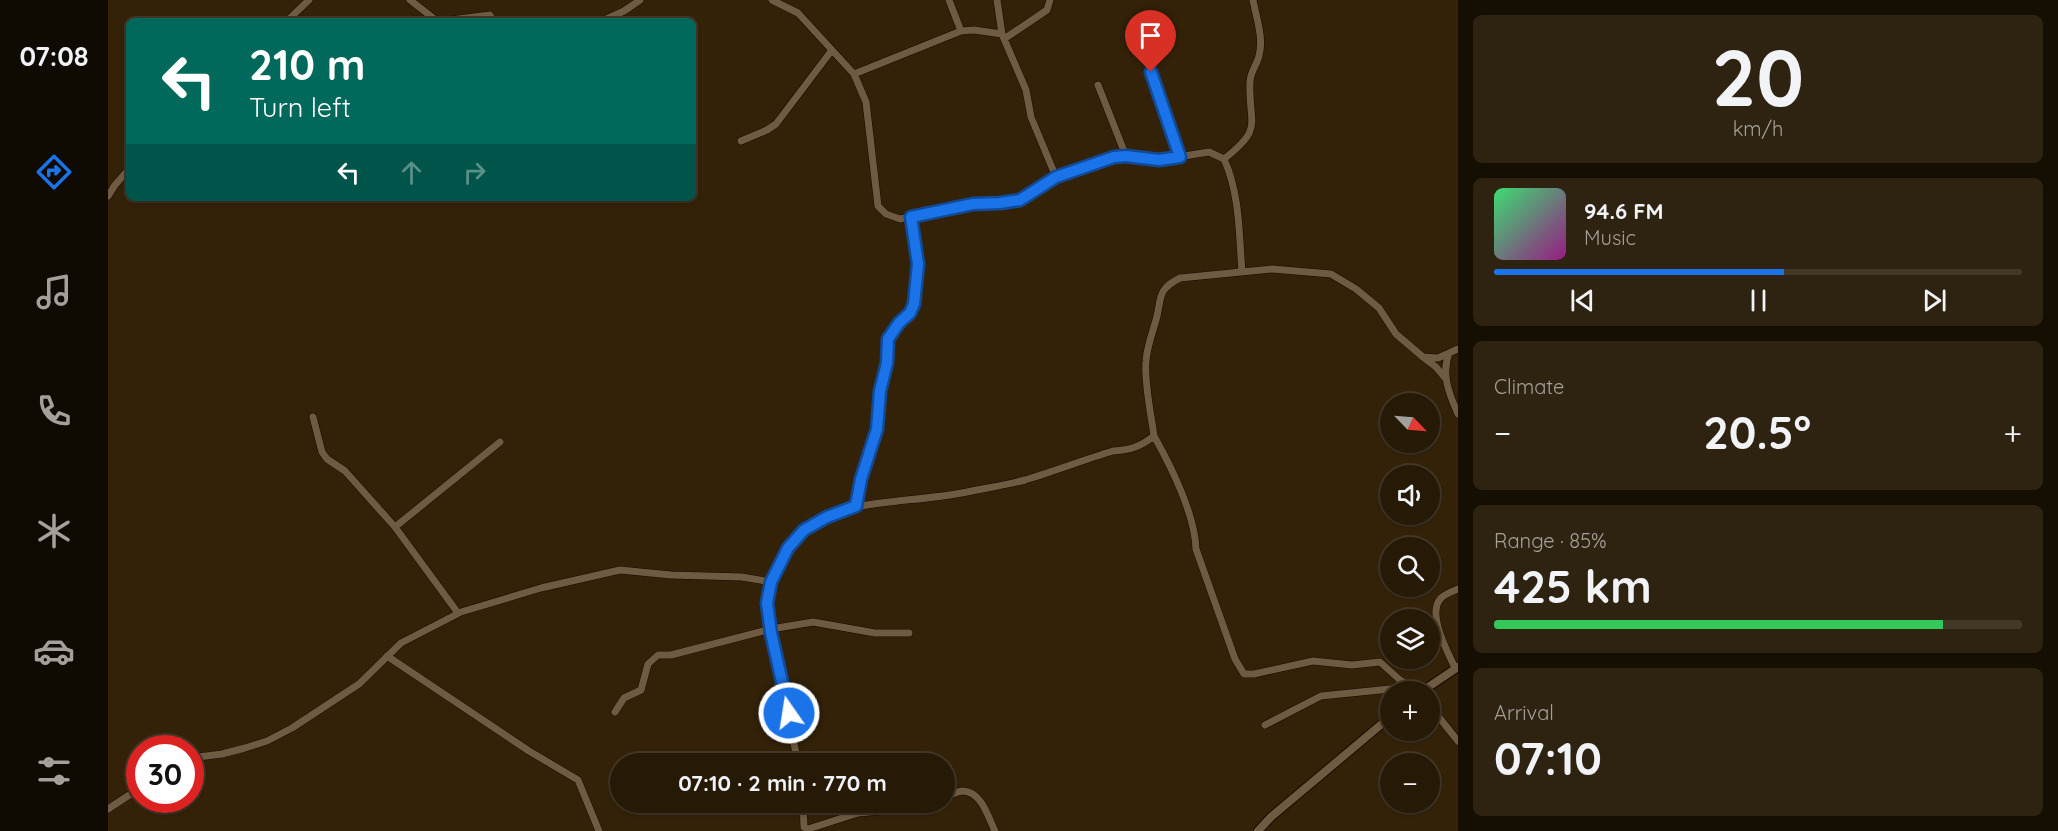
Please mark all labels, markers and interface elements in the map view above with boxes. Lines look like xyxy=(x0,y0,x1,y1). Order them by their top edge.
pin xyxy=(1125,10,1176,72)
icon: arrive xyxy=(1134,19,1167,52)
text: 20 xyxy=(1712,28,1804,126)
text: 210 m xyxy=(249,38,366,91)
text: 07:08 xyxy=(19,39,89,73)
icon: left xyxy=(150,42,228,120)
text: Turn left xyxy=(249,90,351,124)
text: km/h xyxy=(1733,116,1783,141)
icon: directions xyxy=(33,151,75,193)
icon: left xyxy=(332,156,365,189)
icon: ahead xyxy=(395,156,428,189)
icon: right xyxy=(458,156,491,189)
text: 94.6 FM xyxy=(1584,197,1664,225)
text: Music xyxy=(1584,225,1636,250)
icon: music xyxy=(33,271,75,313)
icon: previous xyxy=(1566,284,1599,317)
icon: pause xyxy=(1742,284,1775,317)
icon: next xyxy=(1918,284,1951,317)
text: Climate xyxy=(1494,374,1564,399)
icon: phone xyxy=(33,390,75,432)
north arrow xyxy=(1380,393,1440,453)
map controls xyxy=(1380,393,1440,813)
text: 20.5° xyxy=(1703,404,1811,460)
text: − xyxy=(1494,412,1511,453)
text: + xyxy=(2003,412,2022,453)
button: sound xyxy=(1380,465,1440,525)
icon: climate xyxy=(33,510,75,552)
text: Range · 85% xyxy=(1494,528,1607,553)
button: search xyxy=(1380,537,1440,597)
text: 425 km xyxy=(1494,558,1652,614)
button: layers xyxy=(1380,609,1440,669)
icon: car xyxy=(33,630,75,672)
position arrow xyxy=(757,681,821,745)
button: + xyxy=(1380,681,1440,741)
text: Arrival xyxy=(1494,700,1554,725)
text: 07:10 xyxy=(1494,730,1602,786)
speed limit sign: 30 xyxy=(126,735,204,813)
icon: filters xyxy=(33,750,75,792)
button: − xyxy=(1380,753,1440,813)
text: 07:10 · 2 min · 770 m xyxy=(678,769,887,797)

